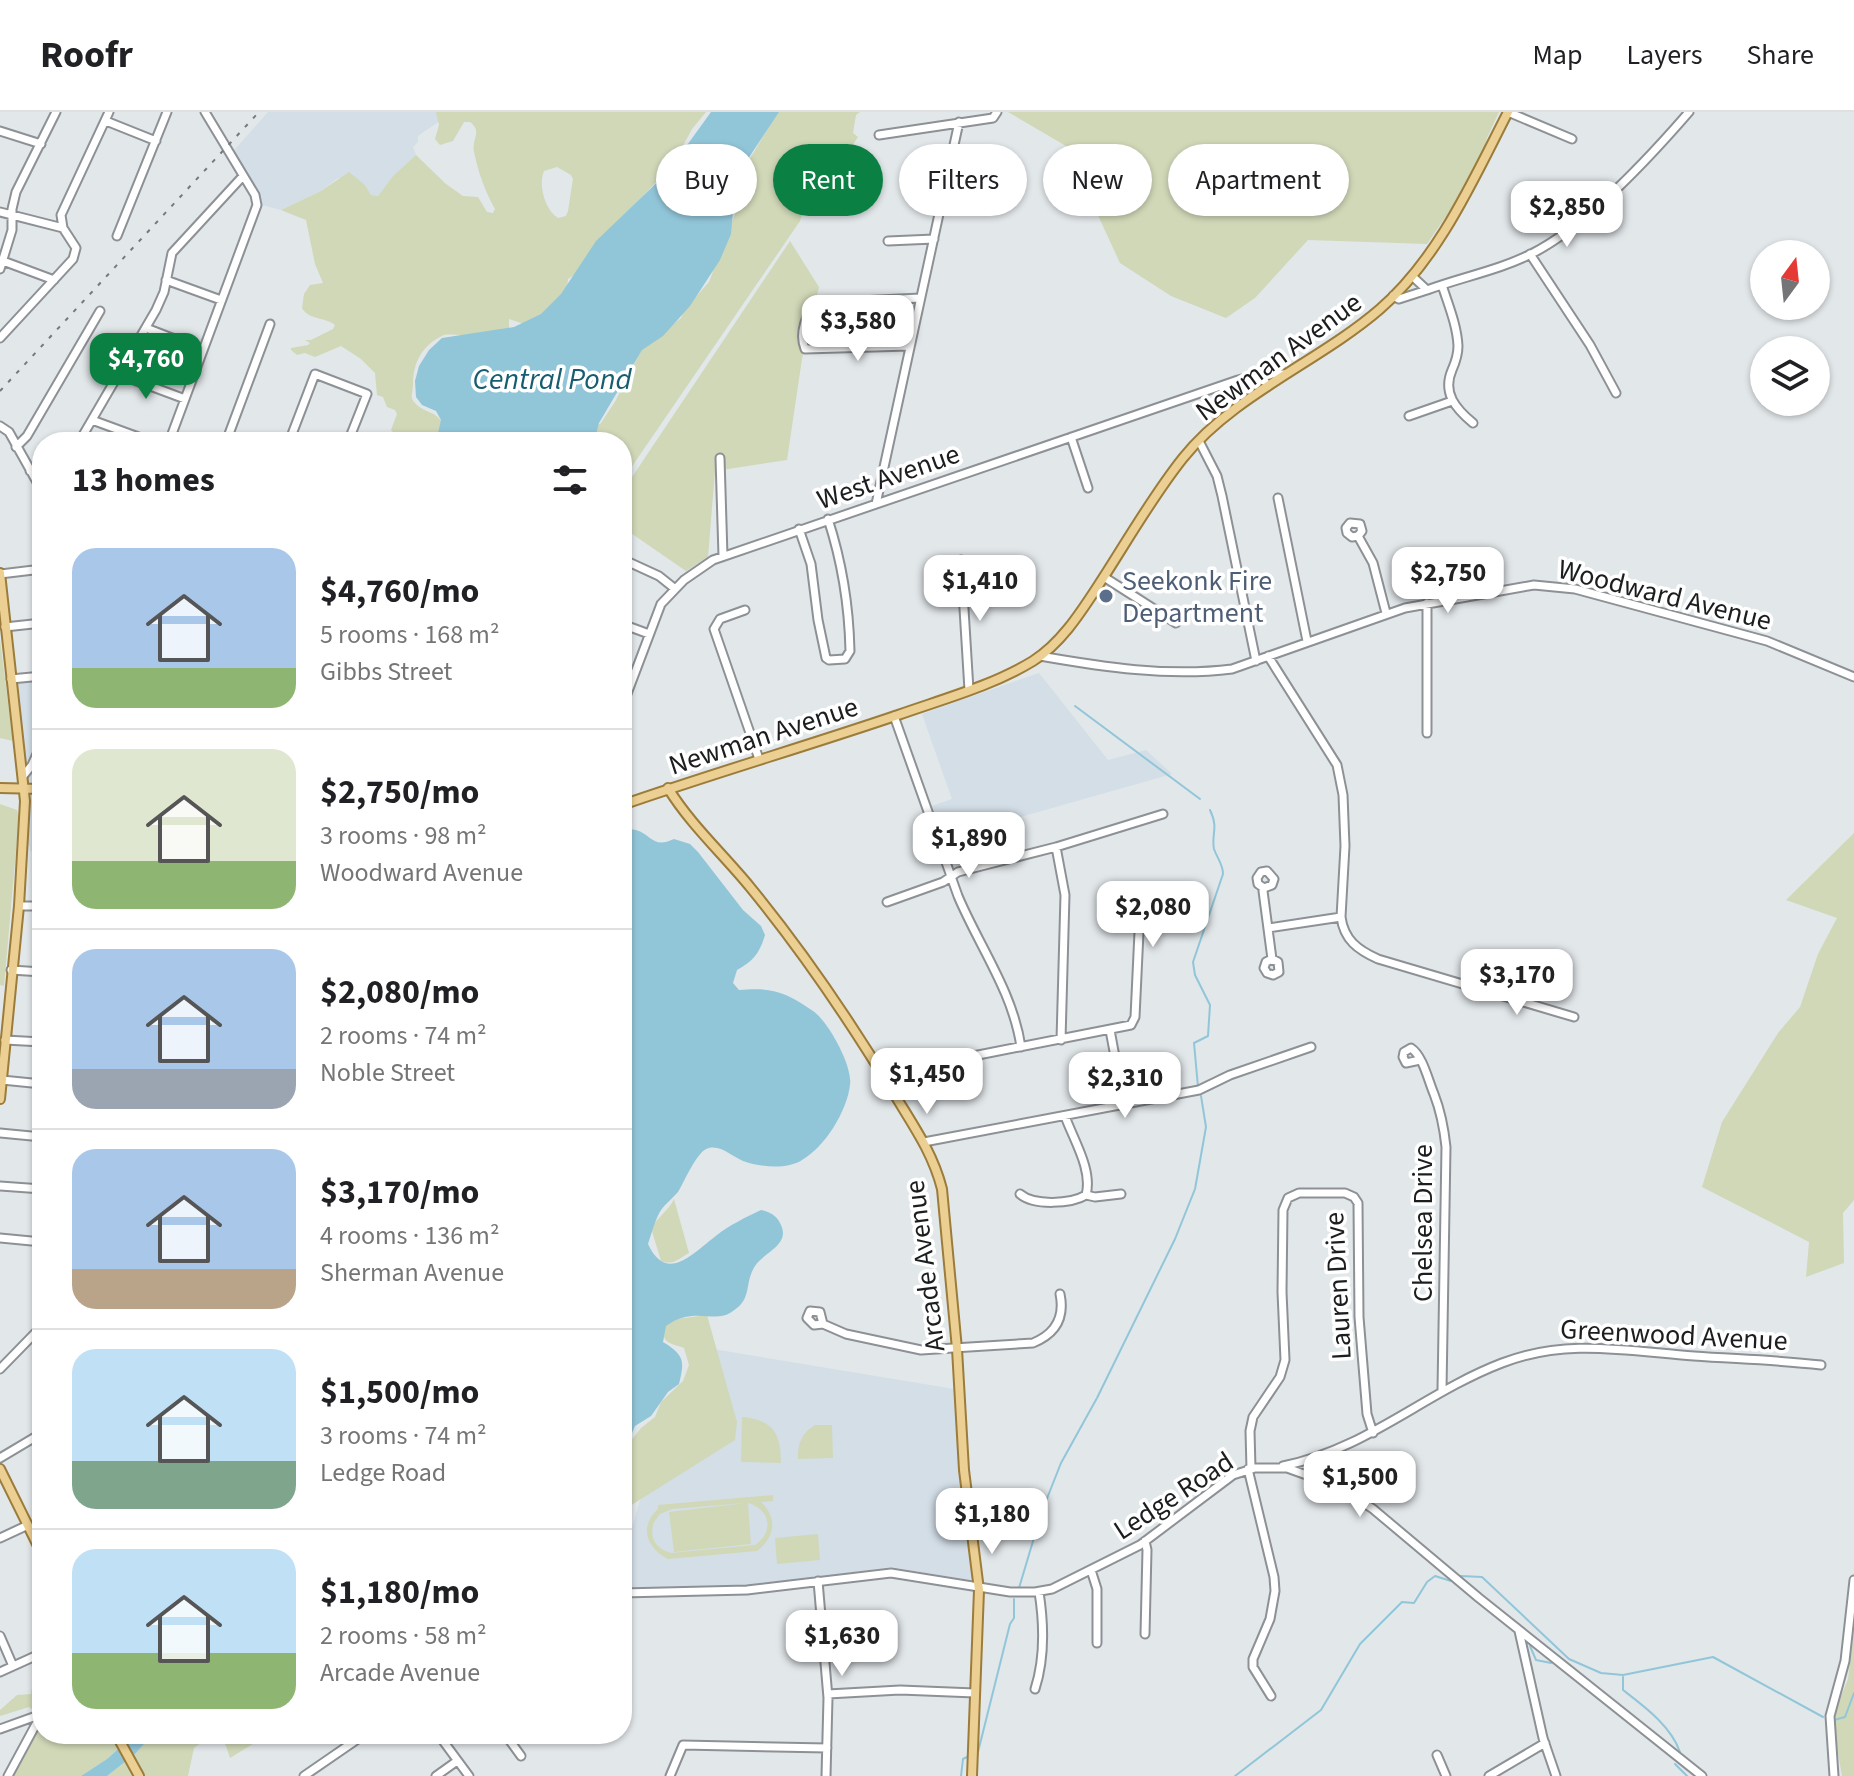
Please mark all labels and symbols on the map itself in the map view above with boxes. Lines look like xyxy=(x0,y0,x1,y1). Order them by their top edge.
pin: $2,850 xyxy=(1502,181,1632,249)
north arrow xyxy=(1750,240,1830,320)
street label: Newman Avenue xyxy=(1187,283,1370,431)
pin: $3,580 xyxy=(793,295,923,363)
pin: $4,760 xyxy=(81,333,211,401)
water label: Central Pond xyxy=(472,358,632,401)
street label: West Avenue xyxy=(812,434,965,520)
pin: $2,750 xyxy=(1383,547,1513,615)
street label: Woodward Avenue xyxy=(1554,549,1776,641)
pin: $1,410 xyxy=(915,555,1045,623)
place label: Seekonk Fire Department xyxy=(1122,561,1272,633)
marker: Seekonk Fire Department xyxy=(1097,587,1115,605)
street label: Newman Avenue xyxy=(664,687,863,785)
pin: $1,890 xyxy=(904,812,1034,880)
pin: $2,080 xyxy=(1088,881,1218,949)
pin: $3,170 xyxy=(1452,949,1582,1017)
pin: $1,450 xyxy=(862,1048,992,1116)
pin: $2,310 xyxy=(1060,1052,1190,1120)
street label: Chelsea Drive xyxy=(1403,1144,1443,1302)
street label: Arcade Avenue xyxy=(895,1178,955,1354)
street label: Lauren Drive xyxy=(1314,1211,1362,1361)
street label: Greenwood Avenue xyxy=(1559,1309,1789,1361)
street label: Ledge Road xyxy=(1106,1442,1241,1550)
pin: $1,500 xyxy=(1295,1451,1425,1519)
pin: $1,180 xyxy=(927,1488,1057,1556)
pin: $1,630 xyxy=(777,1610,907,1678)

